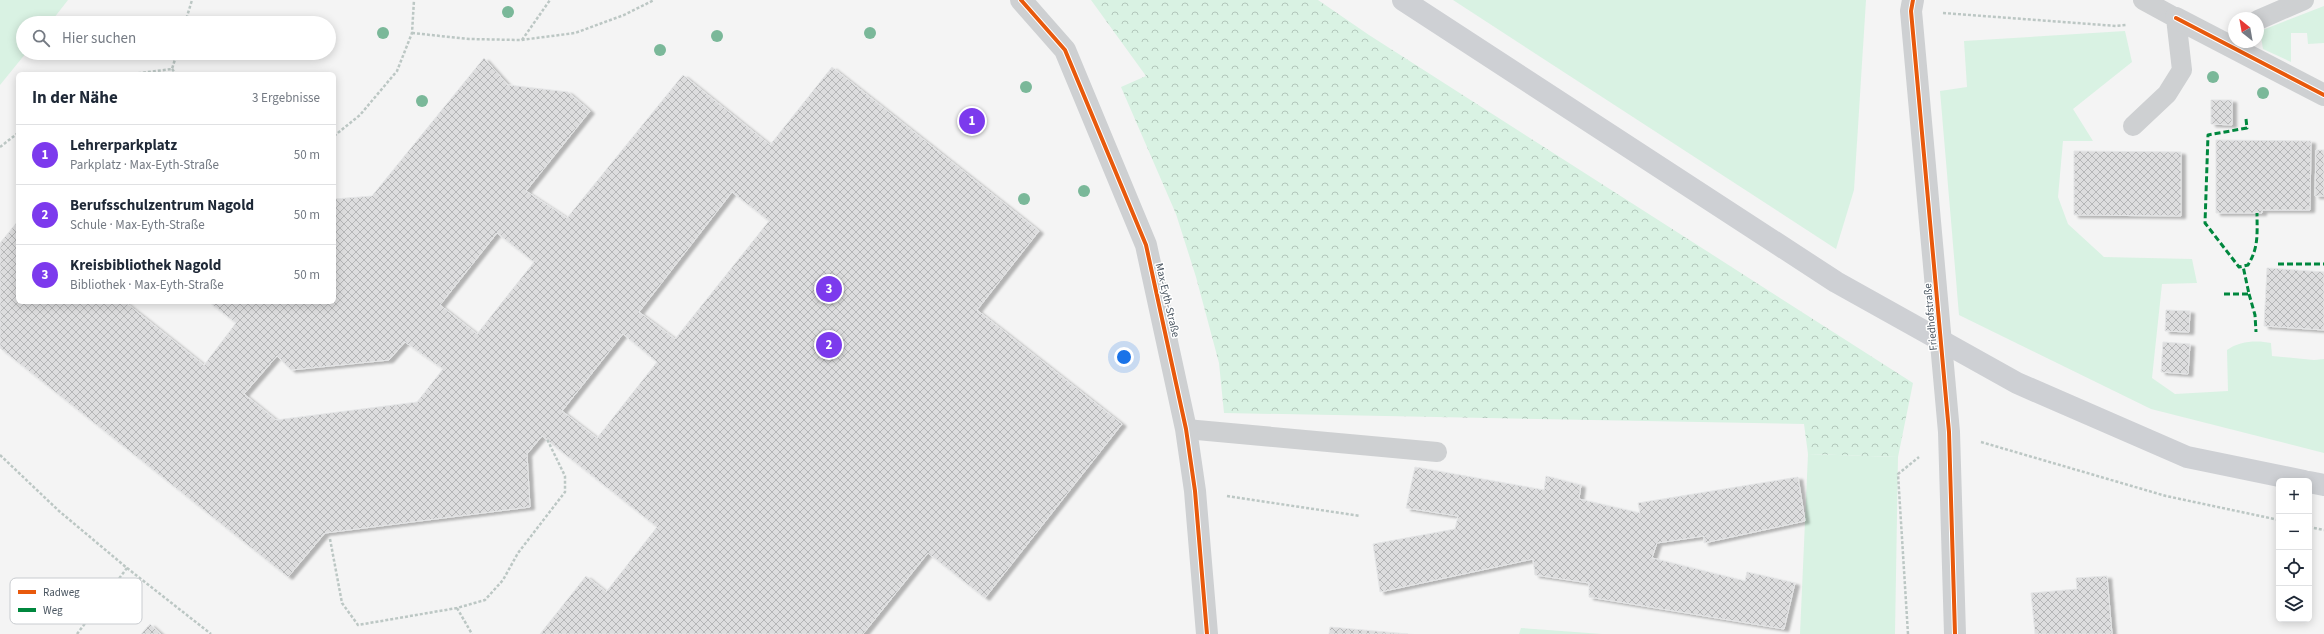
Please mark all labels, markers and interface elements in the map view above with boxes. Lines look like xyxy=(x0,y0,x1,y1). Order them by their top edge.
north arrow xyxy=(2228,12,2264,48)
search box xyxy=(16,16,336,60)
icon: search xyxy=(30,27,52,49)
text: Hier suchen xyxy=(62,28,136,49)
text: In der Nähe xyxy=(32,86,118,110)
text: 3 Ergebnisse xyxy=(252,89,320,107)
pin: 1 xyxy=(959,106,985,136)
text: Lehrerparkplatz xyxy=(70,135,177,156)
text: 1 xyxy=(42,146,48,164)
text: 50 m xyxy=(294,146,320,164)
text: Parkplatz · Max-Eyth-Straße xyxy=(70,156,219,174)
text: Berufsschulzentrum Nagold xyxy=(70,195,254,216)
text: 2 xyxy=(42,206,48,224)
text: 50 m xyxy=(294,206,320,224)
text: Schule · Max-Eyth-Straße xyxy=(70,216,205,234)
text: Kreisbibliothek Nagold xyxy=(70,255,221,276)
street label: Max-Eyth-Straße xyxy=(1152,262,1183,339)
text: 3 xyxy=(42,266,48,284)
text: 50 m xyxy=(294,266,320,284)
pin: 3 xyxy=(816,274,842,304)
text: Bibliothek · Max-Eyth-Straße xyxy=(70,276,224,294)
street label: Friedhofstraße xyxy=(1920,282,1941,351)
pin: 2 xyxy=(816,330,842,360)
your location xyxy=(1114,347,1134,367)
map controls xyxy=(2276,478,2312,622)
button: + xyxy=(2276,478,2312,514)
button: − xyxy=(2276,514,2312,550)
button: locate xyxy=(2276,550,2312,586)
legend xyxy=(10,578,142,624)
text: Radweg xyxy=(43,585,80,600)
button: layers xyxy=(2276,586,2312,622)
text: Weg xyxy=(43,603,63,618)

